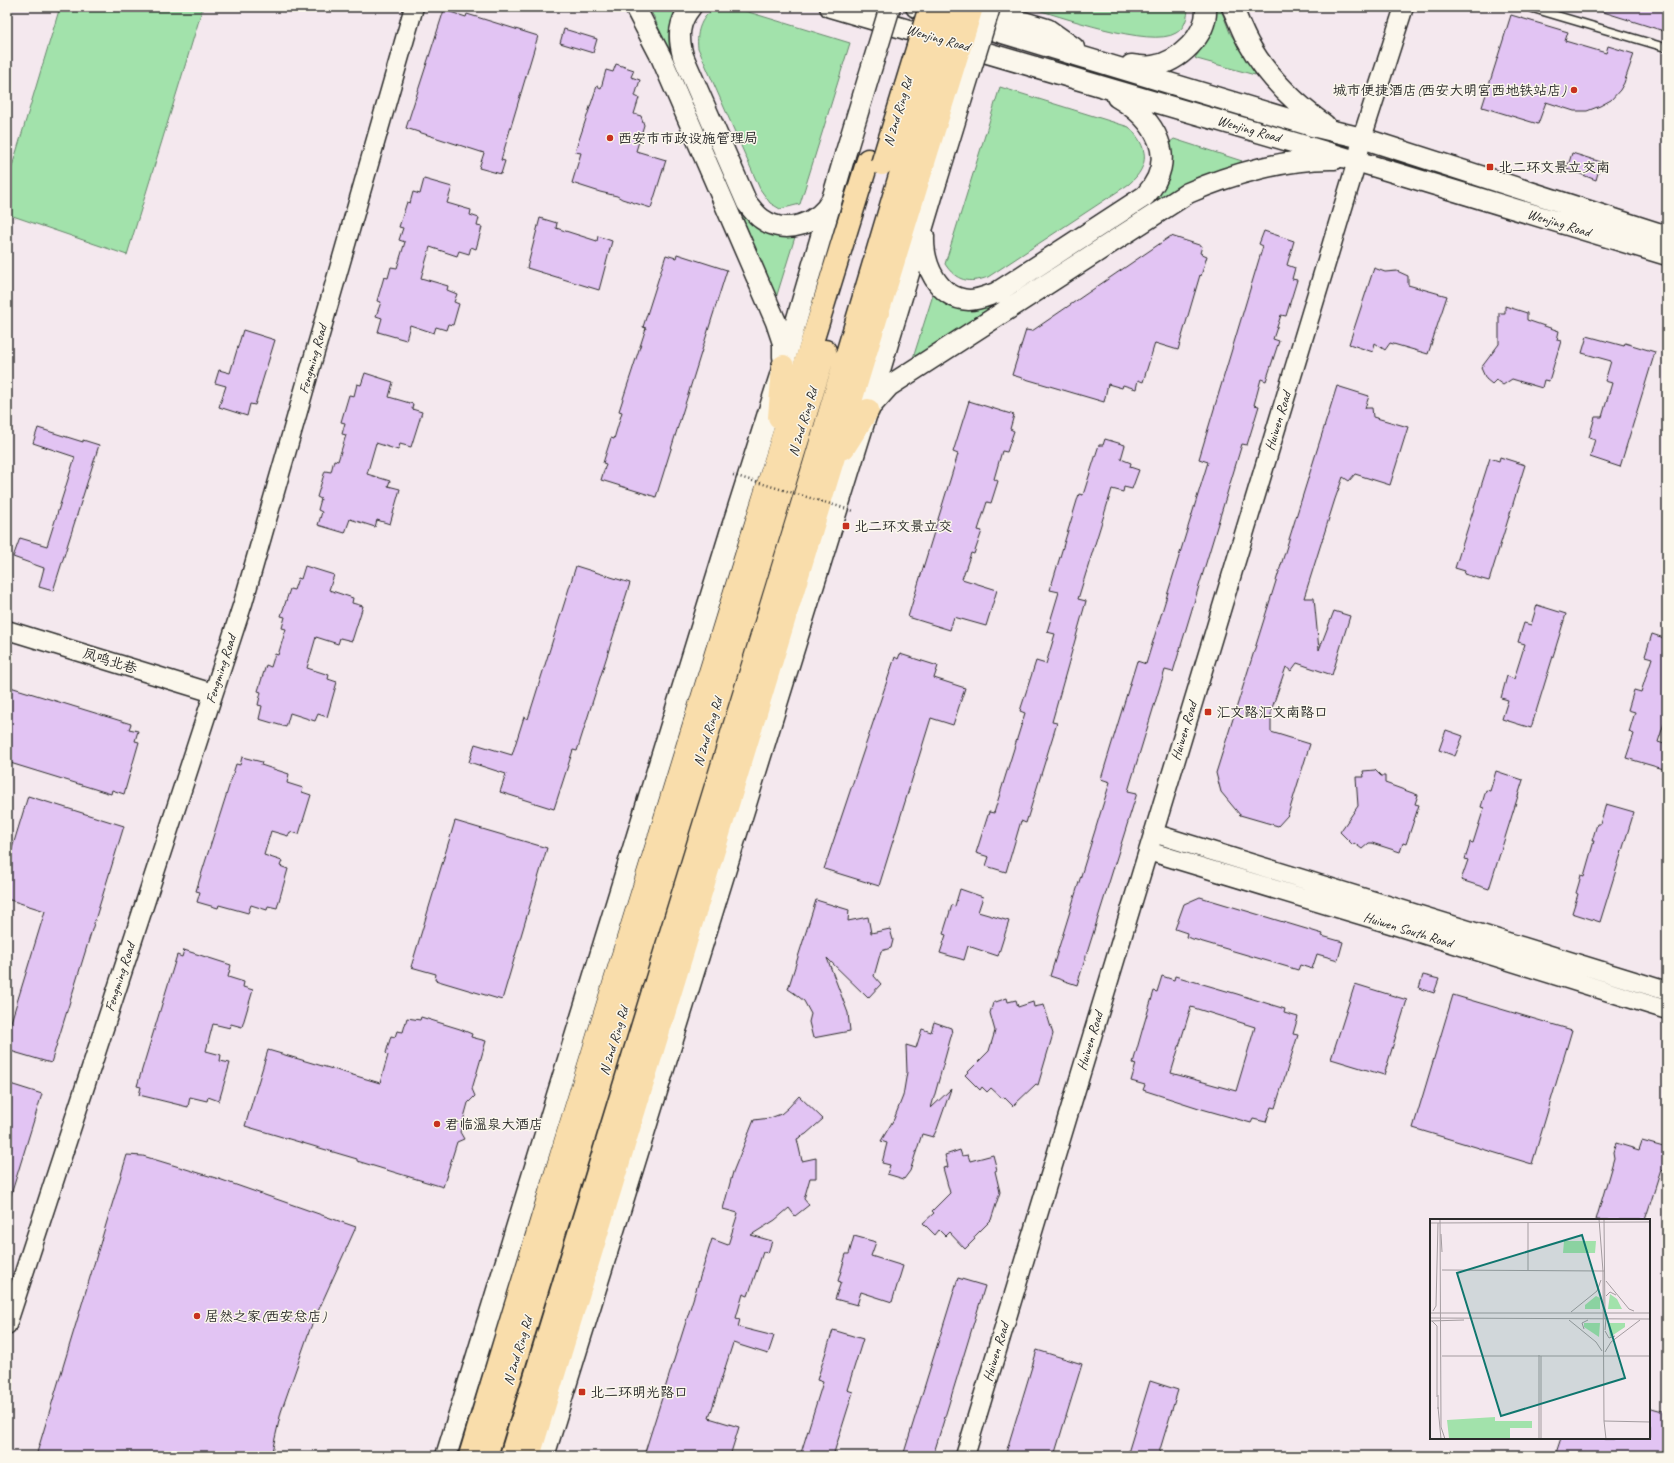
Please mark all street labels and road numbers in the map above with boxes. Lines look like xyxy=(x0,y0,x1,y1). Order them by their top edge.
street label: Wenjing Road xyxy=(904,21,974,56)
street label: N 2nd Ring Rd xyxy=(880,73,917,148)
street label: Wenjing Road xyxy=(1215,112,1285,147)
street label: Wenjing Road xyxy=(1525,205,1595,241)
street label: Fengming Road xyxy=(295,320,332,395)
street label: N 2nd Ring Rd xyxy=(785,383,822,458)
street label: Huiwen Road xyxy=(1261,387,1296,452)
street label: Fengming Road xyxy=(202,630,241,705)
street label: 凤鸣北巷 xyxy=(81,645,140,678)
street label: N 2nd Ring Rd xyxy=(690,693,727,768)
street label: Huiwen Road xyxy=(1167,697,1202,762)
street label: Huiwen South Road xyxy=(1362,908,1457,952)
street label: Fengming Road xyxy=(101,938,140,1013)
street label: N 2nd Ring Rd xyxy=(596,1002,633,1077)
street label: Huiwen Road xyxy=(1073,1007,1108,1072)
street label: N 2nd Ring Rd xyxy=(500,1312,537,1387)
street label: Huiwen Road xyxy=(979,1318,1014,1383)

